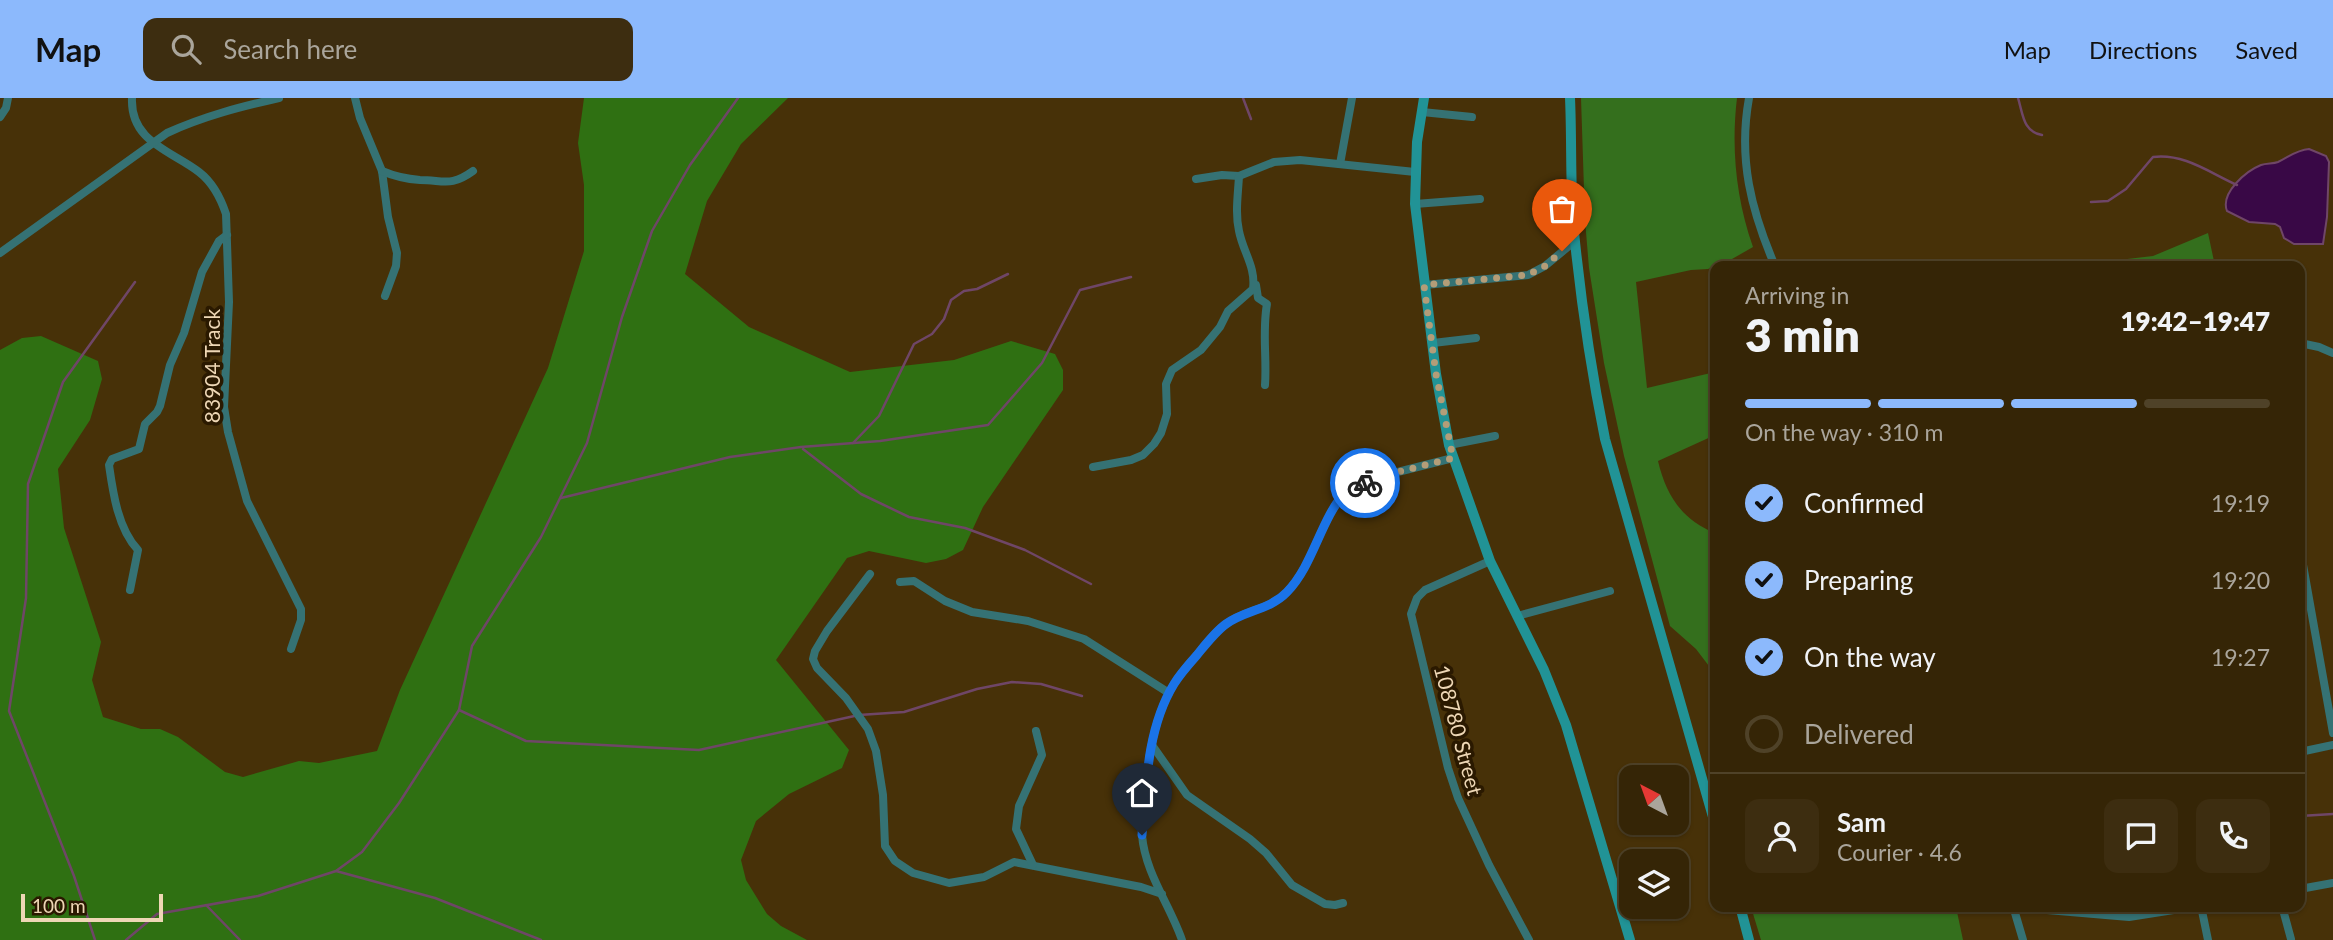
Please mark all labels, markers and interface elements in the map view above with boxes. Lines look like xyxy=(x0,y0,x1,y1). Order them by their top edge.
search box xyxy=(143,18,633,81)
text: Map xyxy=(35,29,101,69)
icon: search xyxy=(167,30,205,68)
text: Search here xyxy=(223,33,357,65)
text: Map xyxy=(2004,35,2051,64)
text: Directions xyxy=(2089,35,2197,64)
text: Saved xyxy=(2235,35,2298,64)
pin xyxy=(1532,179,1592,251)
icon: bag xyxy=(1543,190,1581,228)
text: Arriving in xyxy=(1745,281,1849,309)
text: 19:42–19:47 xyxy=(2120,305,2270,337)
text: 3 min xyxy=(1745,307,1860,362)
street label: 83904 Track xyxy=(199,309,224,423)
text: On the way · 310 m xyxy=(1745,418,1944,446)
courier xyxy=(1330,448,1400,518)
icon: bike xyxy=(1346,464,1384,502)
icon: check xyxy=(1745,484,1783,522)
text: Confirmed xyxy=(1804,487,1924,519)
text: 19:19 xyxy=(2211,489,2270,517)
icon: check xyxy=(1745,561,1783,599)
text: Preparing xyxy=(1804,564,1913,596)
text: 19:20 xyxy=(2211,566,2270,594)
icon: check xyxy=(1745,638,1783,676)
text: On the way xyxy=(1804,641,1936,673)
text: 19:27 xyxy=(2211,643,2270,671)
street label: 108780 Street xyxy=(1430,662,1489,798)
text: Delivered xyxy=(1804,718,1914,750)
pin xyxy=(1112,763,1172,835)
north arrow xyxy=(1619,765,1689,835)
map controls xyxy=(1619,765,1689,919)
icon: home xyxy=(1123,774,1161,812)
button: person xyxy=(1745,799,1819,873)
button: chat xyxy=(2104,799,2178,873)
button: phone xyxy=(2196,799,2270,873)
text: Sam xyxy=(1837,806,1886,838)
text: Courier · 4.6 xyxy=(1837,838,1962,866)
button: layers xyxy=(1619,849,1689,919)
scale bar xyxy=(21,891,163,923)
text: 100 m xyxy=(32,894,86,917)

